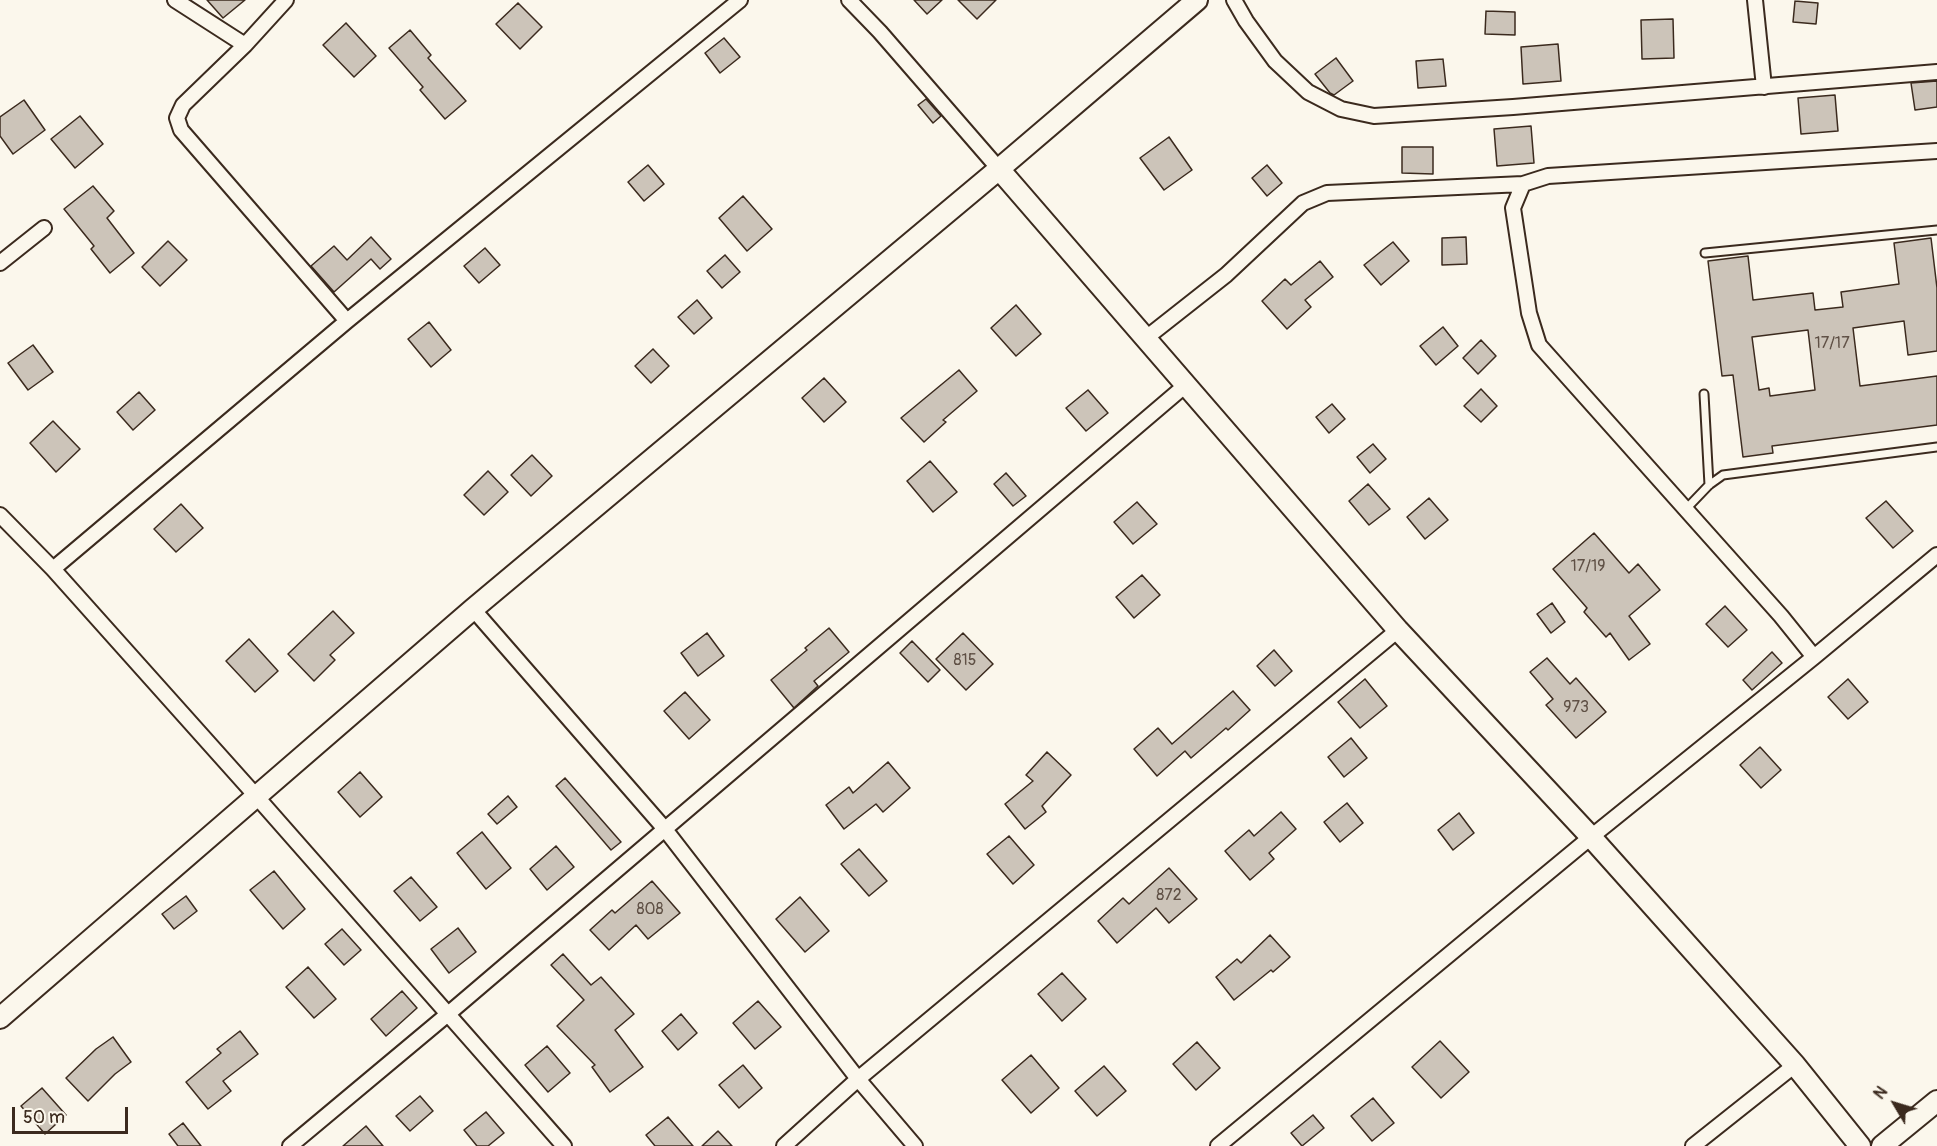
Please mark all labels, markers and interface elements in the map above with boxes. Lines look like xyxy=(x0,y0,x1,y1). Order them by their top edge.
house number: 17/17 xyxy=(1814,334,1850,354)
house number: 17/19 xyxy=(1571,557,1605,577)
house number: 815 xyxy=(954,651,976,671)
house number: 973 xyxy=(1563,698,1589,718)
house number: 872 xyxy=(1156,886,1182,906)
house number: 808 xyxy=(636,900,664,920)
north arrow xyxy=(1865,1074,1925,1134)
text: N xyxy=(1870,1083,1892,1103)
scale bar xyxy=(15,1095,130,1133)
text: 50 m xyxy=(23,1106,65,1129)

